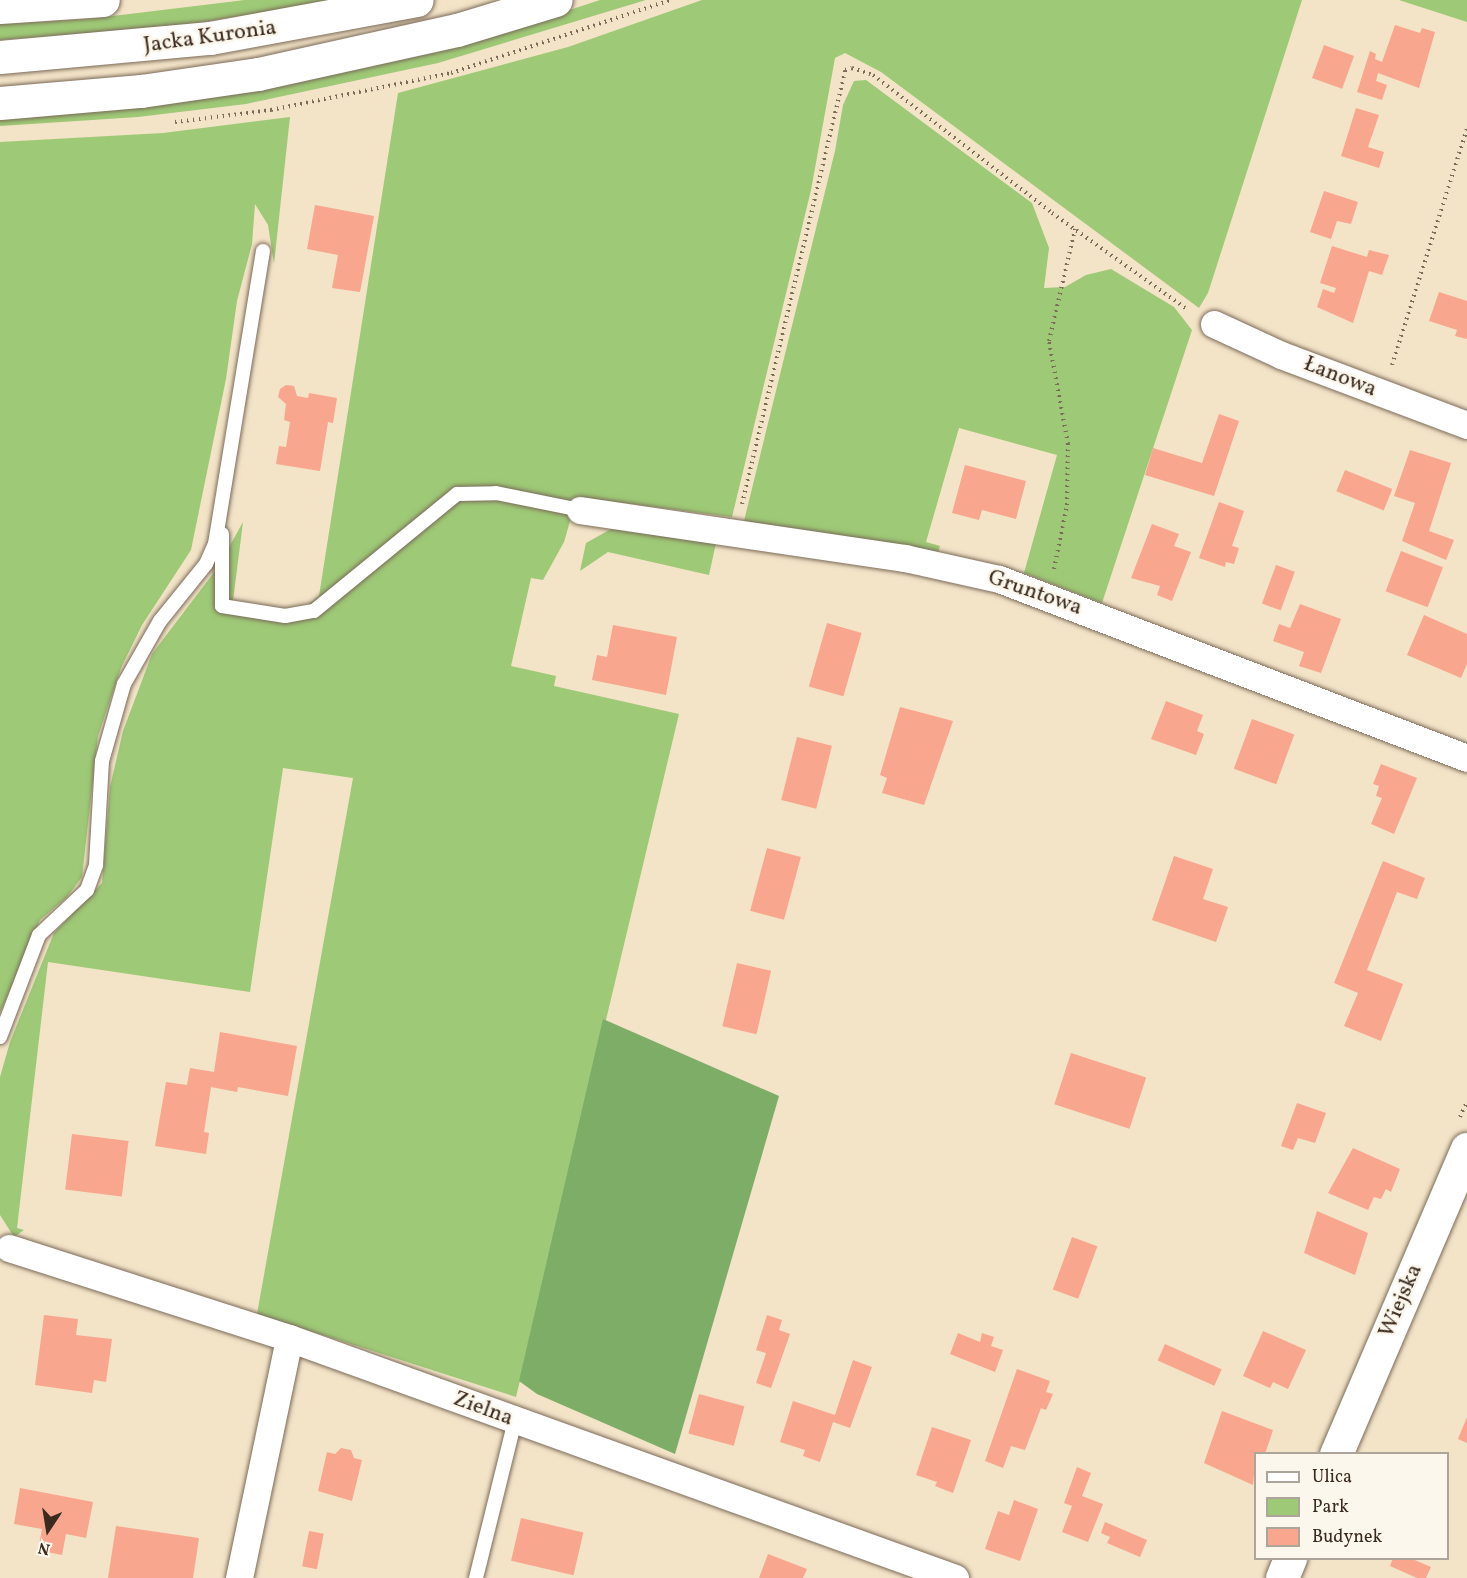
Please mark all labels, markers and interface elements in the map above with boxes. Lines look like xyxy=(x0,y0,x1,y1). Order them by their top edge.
street label: Jacka Kuronia xyxy=(142,15,278,59)
street label: Łanowa xyxy=(1300,351,1380,403)
street label: Gruntowa xyxy=(984,565,1086,621)
street label: Wiejska xyxy=(1374,1260,1428,1342)
street label: Zielna xyxy=(450,1386,516,1432)
legend xyxy=(1254,1452,1449,1560)
text: Ulica xyxy=(1312,1465,1352,1490)
text: Park xyxy=(1312,1495,1349,1520)
north arrow xyxy=(18,1500,78,1560)
text: Budynek xyxy=(1312,1525,1382,1550)
text: N xyxy=(36,1536,52,1560)

